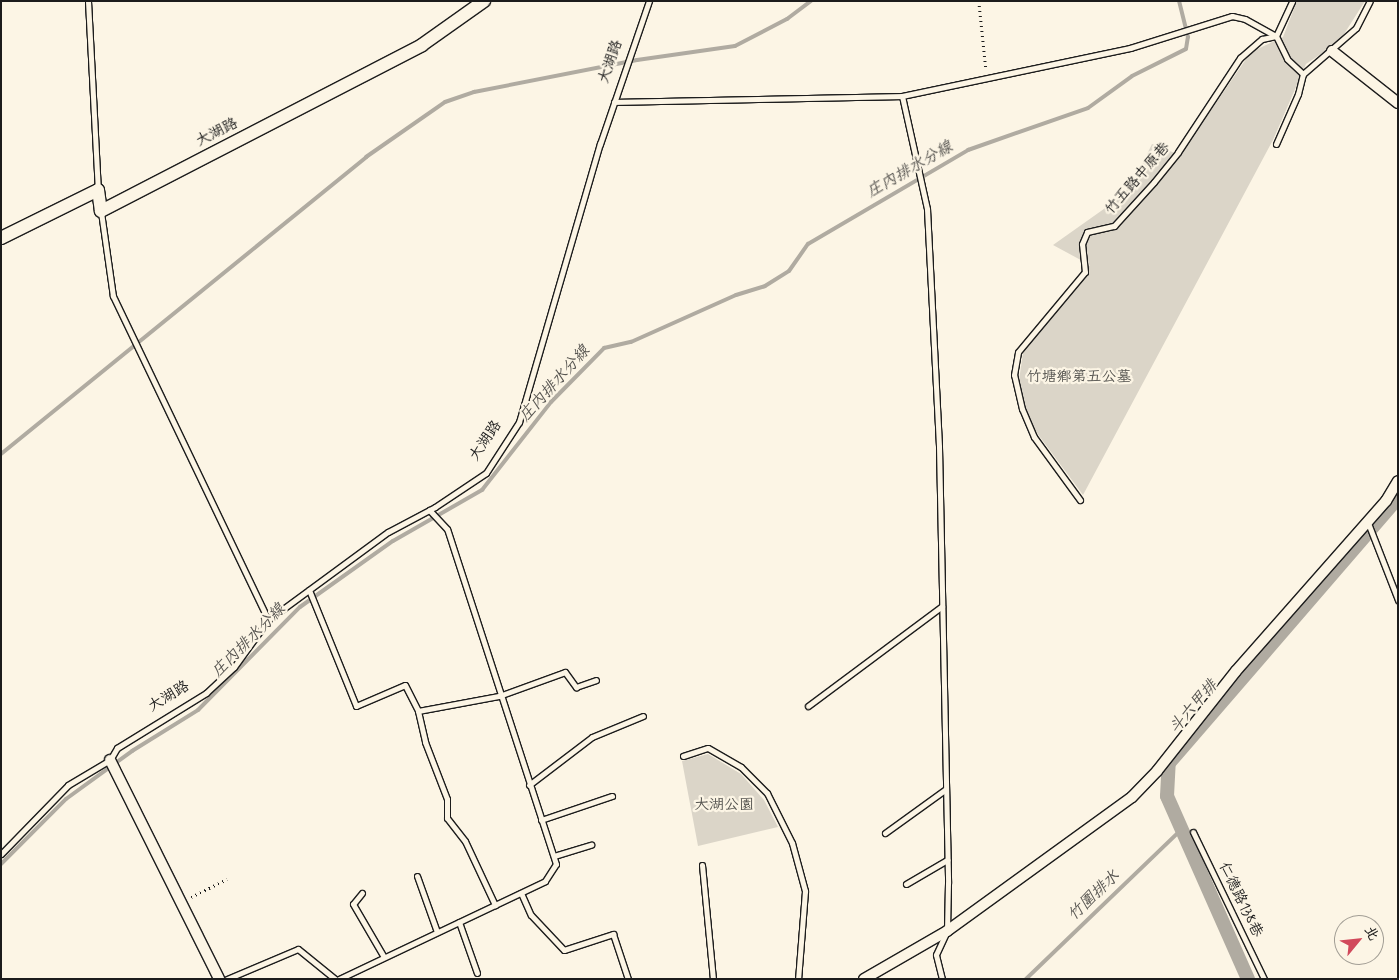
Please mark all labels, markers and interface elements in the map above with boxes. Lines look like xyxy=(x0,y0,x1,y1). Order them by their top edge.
street label: 大湖路 xyxy=(595,38,627,86)
street label: 大湖路 xyxy=(193,115,241,151)
water label: 庄內排水分線 xyxy=(864,138,956,202)
street label: 竹五路中原巷 xyxy=(1102,139,1174,219)
water label: 庄內排水分線 xyxy=(516,342,594,426)
park label: 竹塘鄉第五公墓 xyxy=(1027,369,1131,387)
street label: 大湖路 xyxy=(466,417,506,465)
water label: 庄內排水分線 xyxy=(208,600,290,682)
water label: 斗六甲排 xyxy=(1166,677,1222,737)
street label: 大湖路 xyxy=(145,678,193,716)
park label: 大湖公園 xyxy=(694,797,754,815)
street label: 仁德路138巷 xyxy=(1214,860,1266,940)
water label: 竹圍排水 xyxy=(1064,867,1124,925)
north arrow xyxy=(1334,915,1384,965)
text: 北 xyxy=(1360,923,1383,944)

